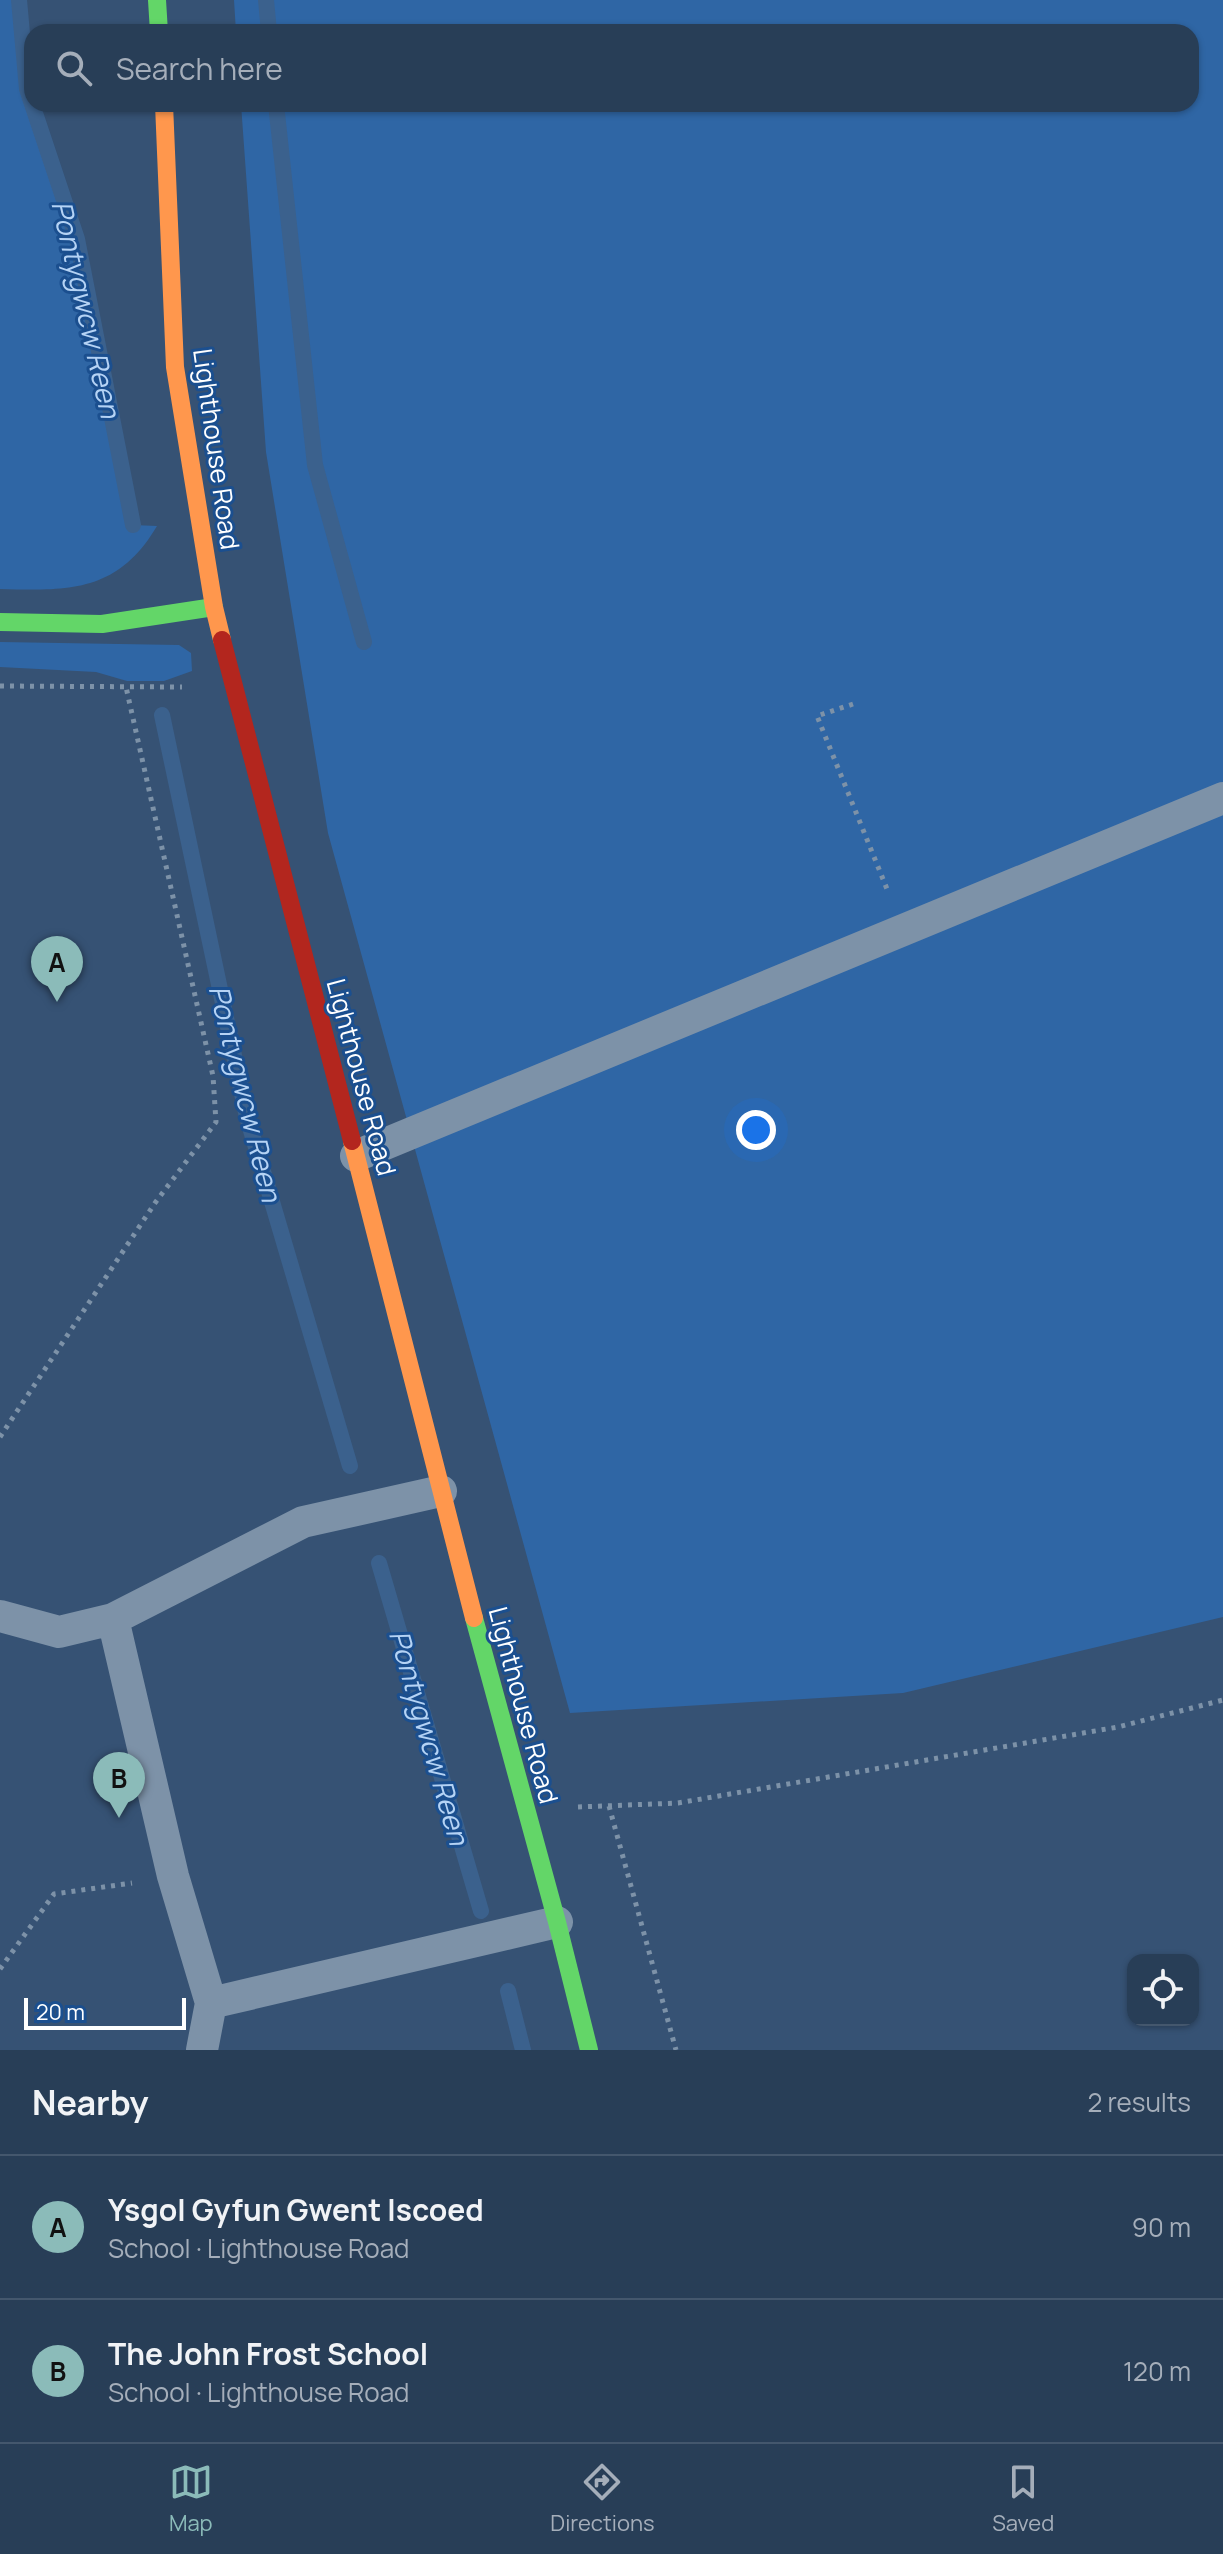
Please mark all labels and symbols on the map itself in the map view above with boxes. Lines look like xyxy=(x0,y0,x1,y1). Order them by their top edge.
water label: Pontygwcw Reen xyxy=(44,197,131,423)
street label: Lighthouse Road xyxy=(185,346,249,552)
pin: A xyxy=(31,936,83,1002)
street label: Lighthouse Road xyxy=(318,975,406,1179)
water label: Pontygwcw Reen xyxy=(201,981,292,1207)
your location xyxy=(736,1110,776,1150)
street label: Lighthouse Road xyxy=(480,1603,568,1807)
water label: Pontygwcw Reen xyxy=(381,1625,479,1850)
pin: B xyxy=(93,1752,145,1818)
scale bar xyxy=(24,1994,186,2030)

